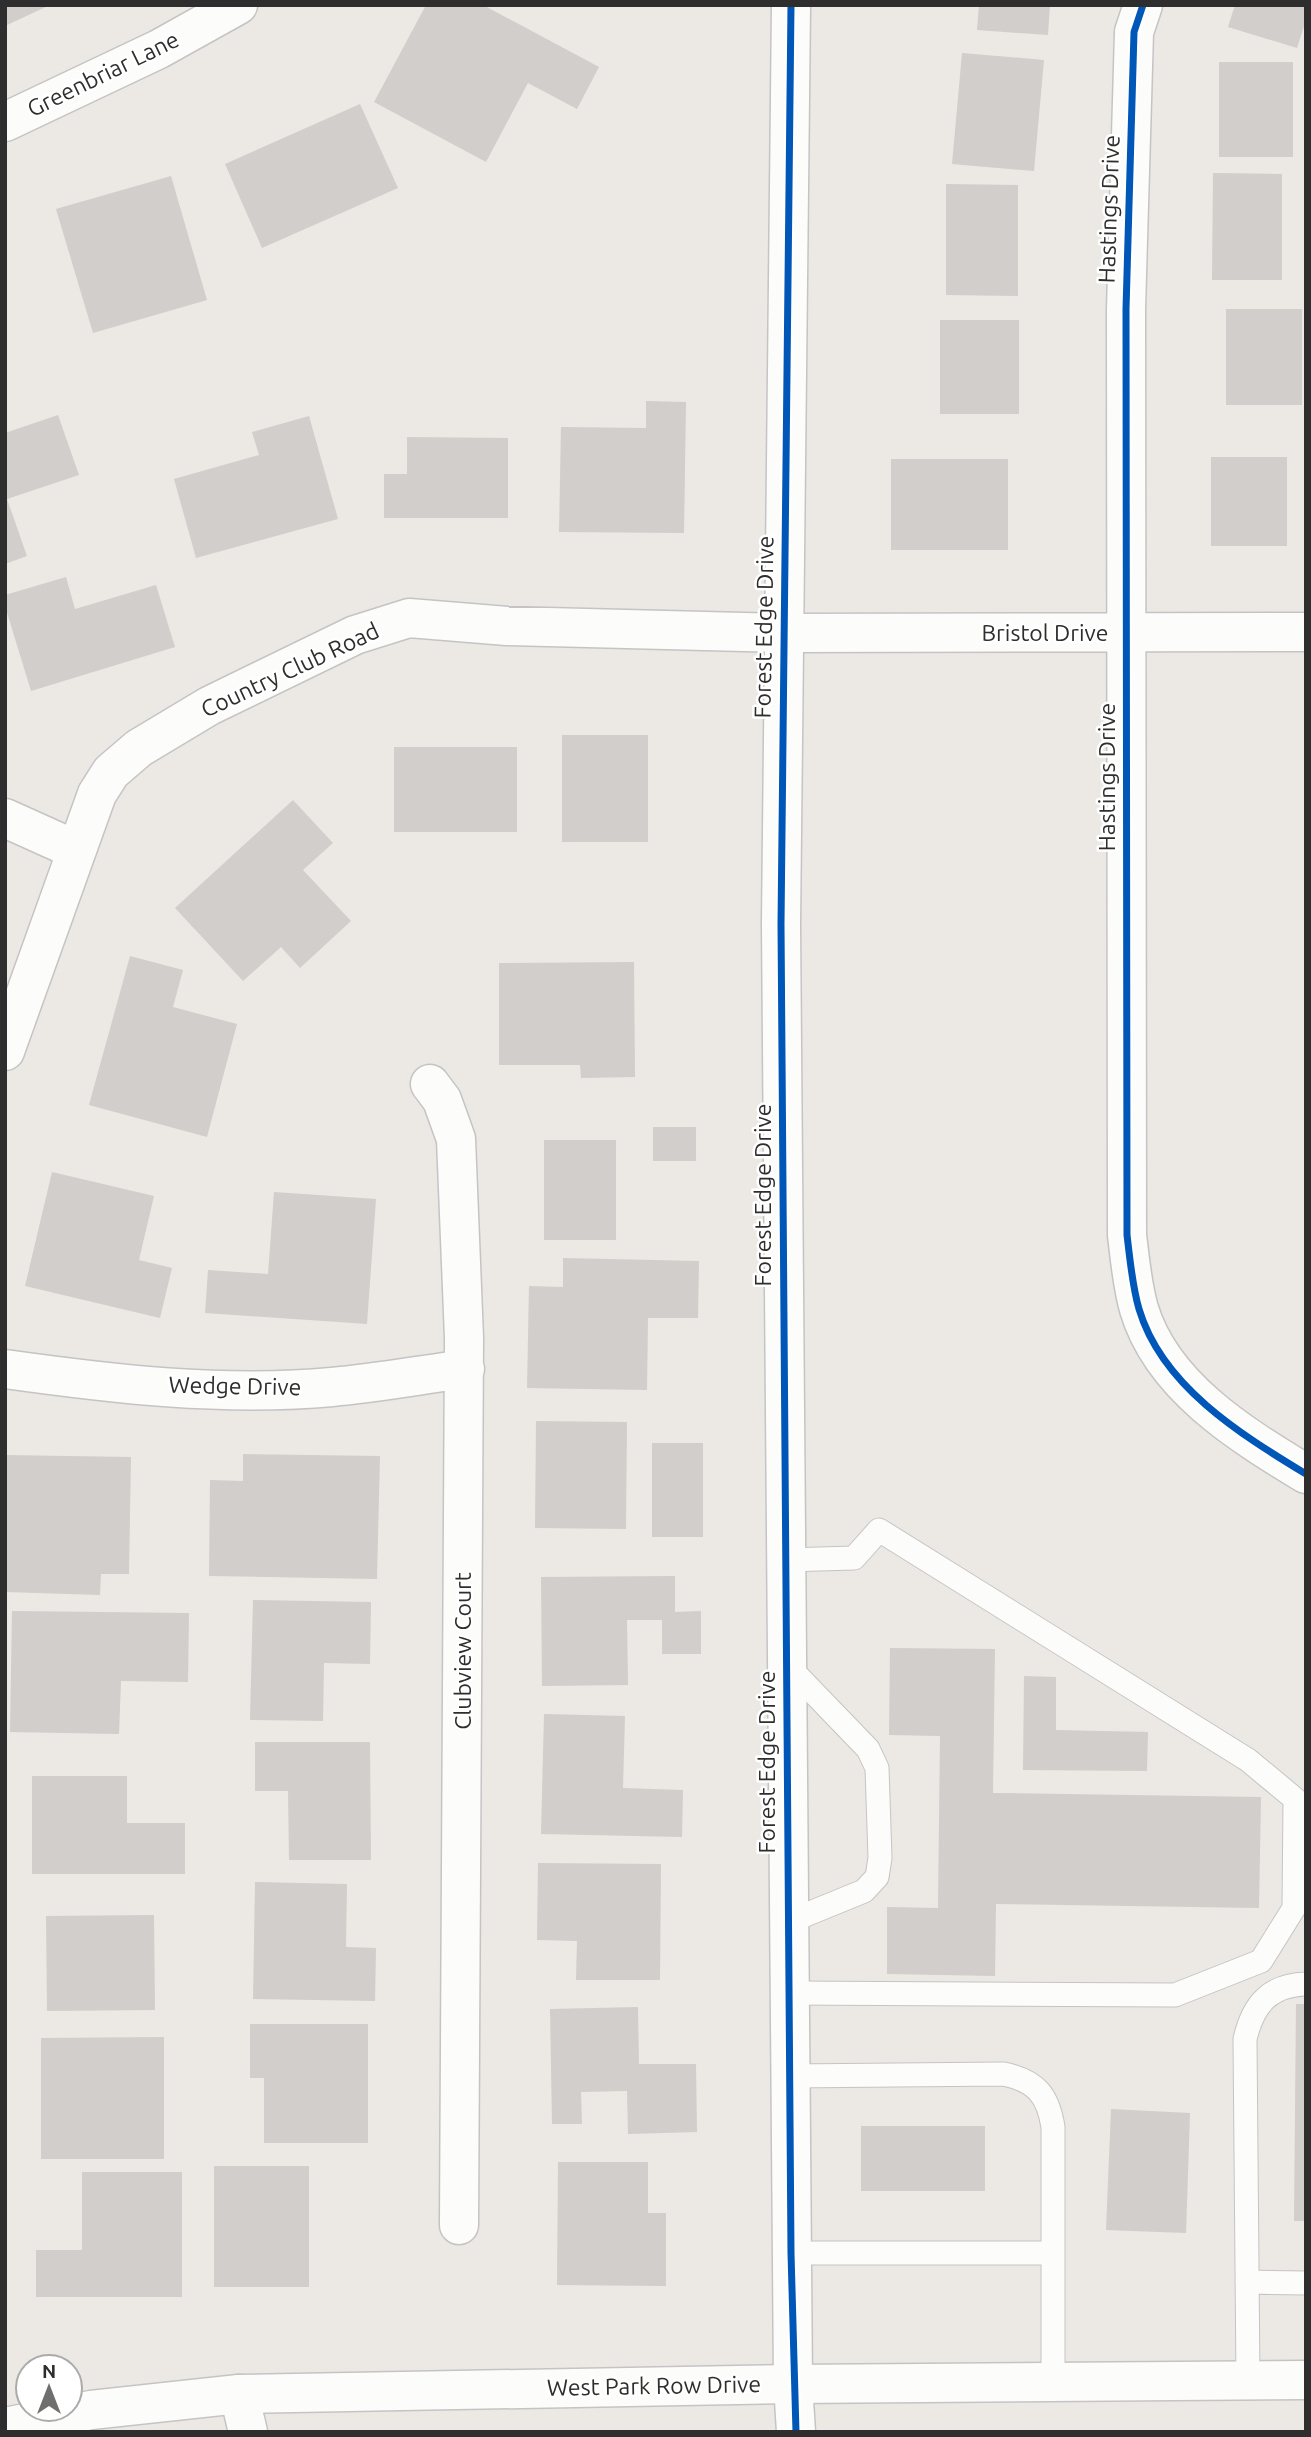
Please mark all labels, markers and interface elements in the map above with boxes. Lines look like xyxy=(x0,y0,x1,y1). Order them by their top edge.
street label: Greenbriar Lane xyxy=(23,26,183,121)
street label: Hastings Drive xyxy=(1093,134,1124,284)
street label: Forest Edge Drive xyxy=(749,535,778,719)
street label: Country Club Road xyxy=(197,617,383,722)
street label: Bristol Drive xyxy=(981,620,1109,645)
street label: Hastings Drive xyxy=(1094,703,1119,851)
street label: Forest Edge Drive xyxy=(750,1104,775,1286)
street label: Wedge Drive xyxy=(168,1372,302,1399)
street label: Clubview Court xyxy=(450,1572,475,1730)
street label: Forest Edge Drive xyxy=(754,1671,779,1853)
north arrow xyxy=(14,2353,84,2423)
text: N xyxy=(42,2360,56,2382)
street label: West Park Row Drive xyxy=(547,2371,761,2400)

